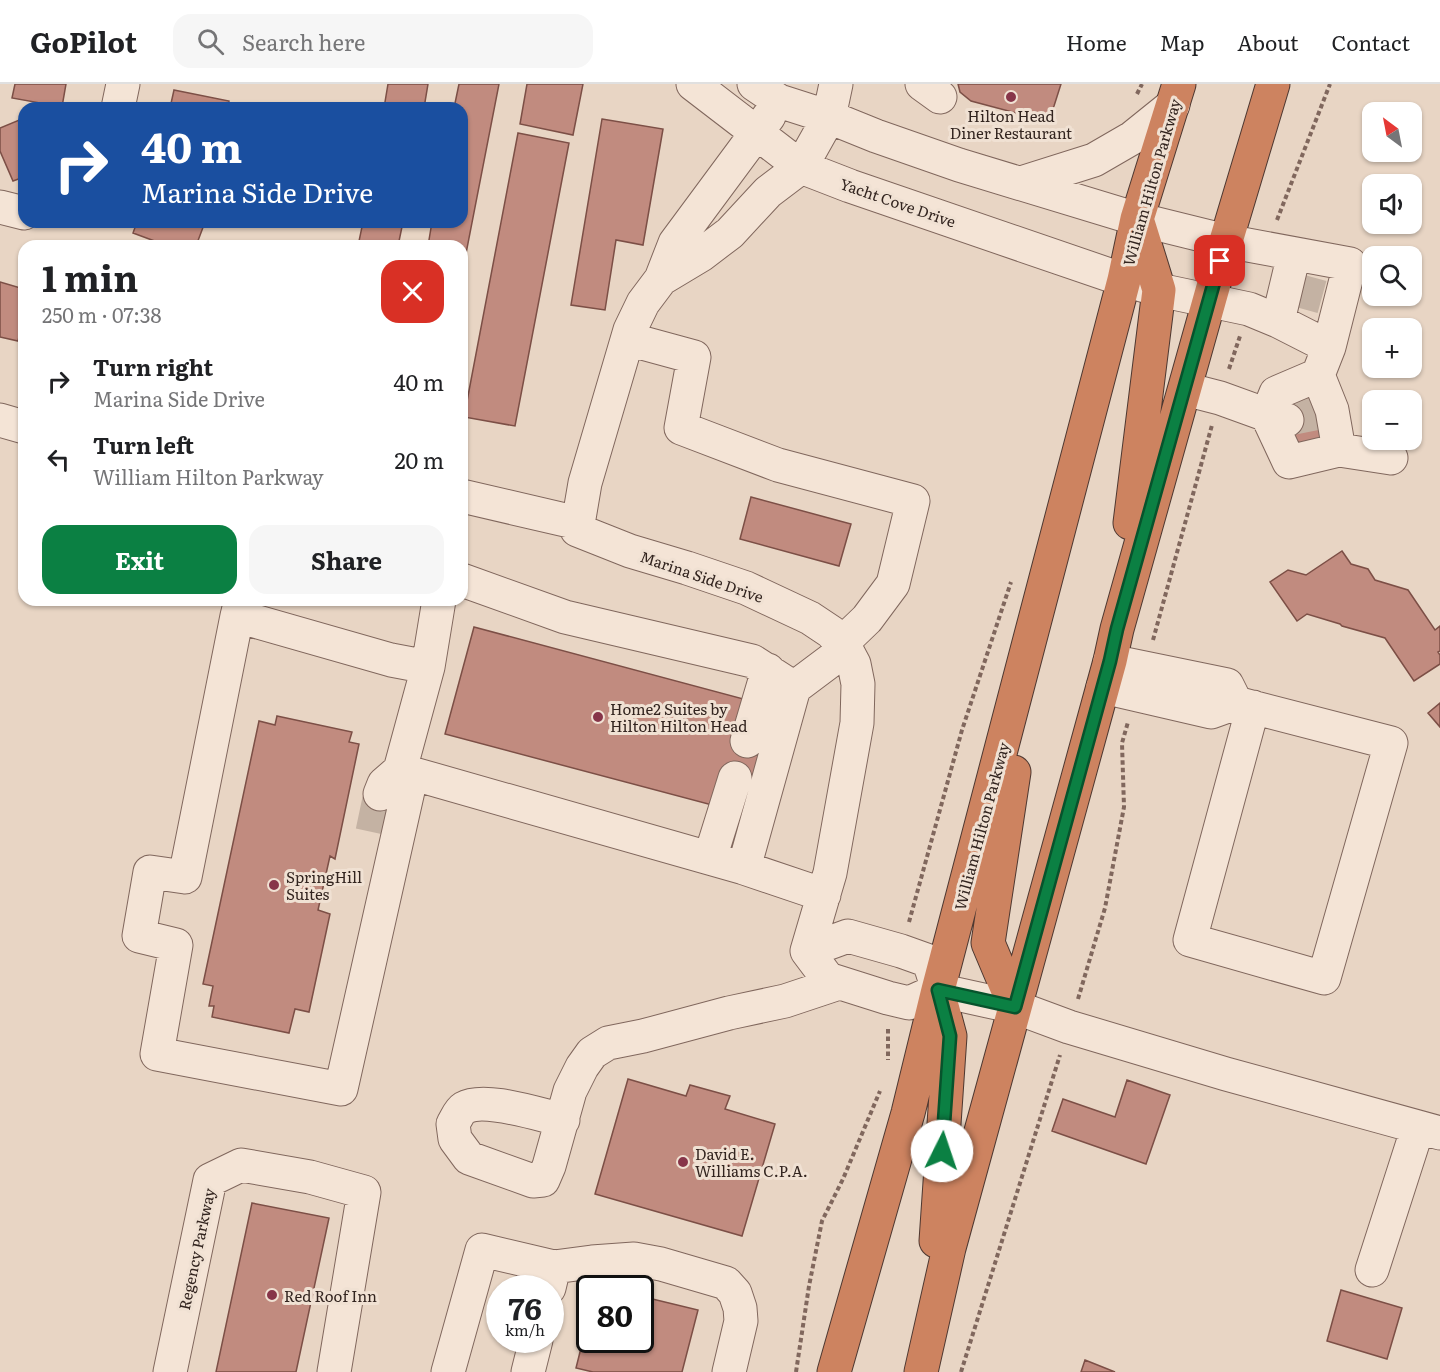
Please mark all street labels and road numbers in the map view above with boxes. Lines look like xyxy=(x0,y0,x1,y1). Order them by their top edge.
street label: William Hilton Parkway xyxy=(1116,95,1186,268)
street label: Yacht Cove Drive xyxy=(837,171,959,233)
street label: Marina Side Drive xyxy=(637,544,767,608)
street label: William Hilton Parkway xyxy=(948,739,1015,912)
street label: Regency Parkway xyxy=(172,1186,220,1312)

